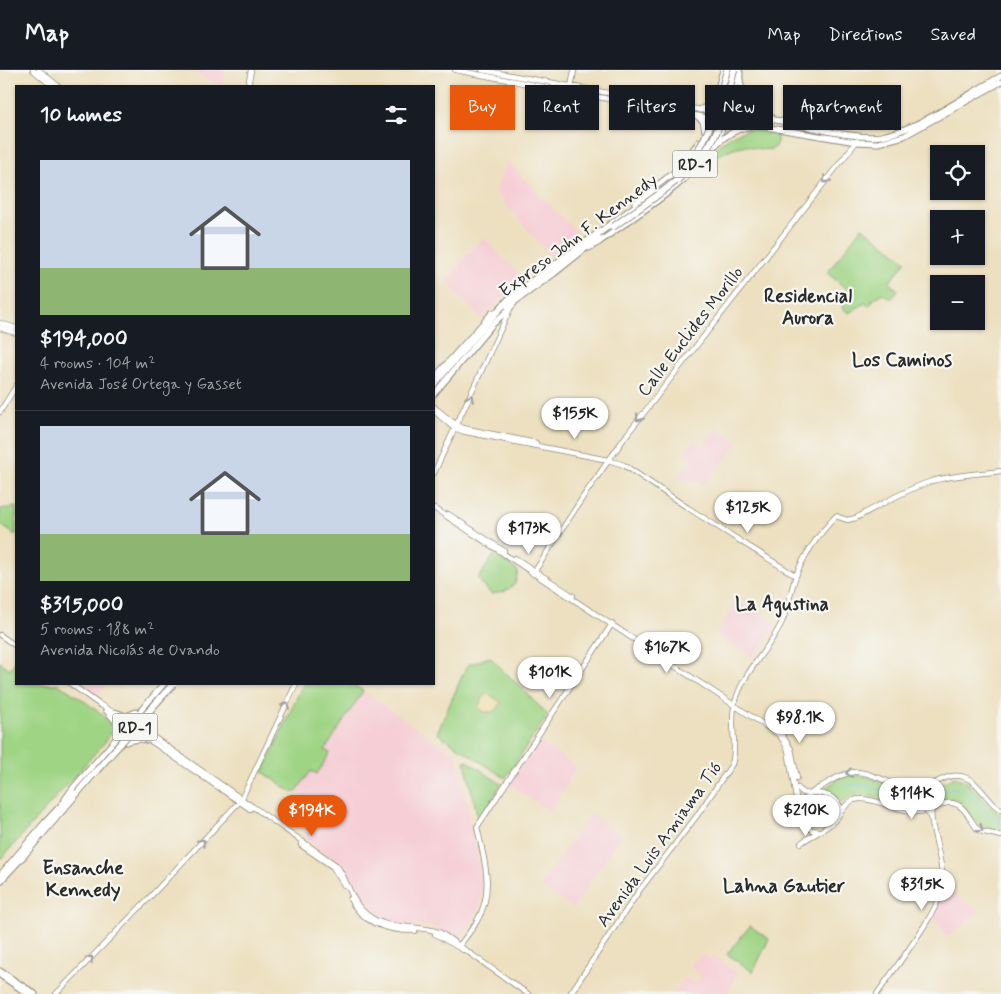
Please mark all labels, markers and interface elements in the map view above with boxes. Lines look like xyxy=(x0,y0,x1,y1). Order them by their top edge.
text: Map xyxy=(25,19,69,50)
text: Map xyxy=(768,23,801,47)
text: Directions xyxy=(829,23,903,47)
text: Saved xyxy=(931,23,976,47)
chip: Buy xyxy=(450,85,515,130)
chip: Rent xyxy=(525,85,599,130)
chip: Filters xyxy=(609,85,695,130)
chip: New xyxy=(705,85,773,130)
chip: Apartment xyxy=(783,85,901,130)
text: 10 homes xyxy=(40,101,122,129)
icon: filters xyxy=(382,101,410,129)
map controls xyxy=(930,145,985,330)
button: locate xyxy=(930,145,985,200)
road number: RD-1 xyxy=(672,150,718,178)
street label: Expreso John F. Kennedy xyxy=(495,168,663,303)
one-way arrow xyxy=(823,174,831,183)
icon: home xyxy=(180,193,270,283)
button: + xyxy=(930,210,985,265)
street label: Calle Euclides Morillo xyxy=(632,261,749,402)
button: − xyxy=(930,275,985,330)
district label: Residencial Aurora xyxy=(764,284,852,331)
text: $194,000 xyxy=(40,325,128,353)
district label: Los Caminos xyxy=(852,348,953,373)
text: 4 rooms · 104 m² xyxy=(40,353,155,374)
text: Avenida José Ortega y Gasset xyxy=(40,374,242,395)
one-way arrow xyxy=(463,394,474,403)
pin: $155K xyxy=(540,398,610,440)
text: $155K xyxy=(552,403,598,424)
one-way arrow xyxy=(637,412,645,421)
icon: home xyxy=(180,458,270,548)
pin: $125K xyxy=(713,492,783,534)
text: $125K xyxy=(725,497,771,518)
pin: $173K xyxy=(494,512,564,555)
text: $173K xyxy=(508,518,550,539)
text: $315,000 xyxy=(40,591,123,619)
district label: La Agustina xyxy=(735,592,829,618)
text: 5 rooms · 188 m² xyxy=(40,619,154,640)
pin: $167K xyxy=(632,632,702,674)
text: $167K xyxy=(644,637,690,658)
text: Avenida Nicolás de Ovando xyxy=(40,640,220,661)
pin: $101K xyxy=(515,656,585,699)
text: $101K xyxy=(528,662,572,683)
one-way arrow xyxy=(280,701,290,710)
pin: $98.1K xyxy=(759,702,841,744)
text: $98.1K xyxy=(776,707,824,728)
road number: RD-1 xyxy=(112,714,158,740)
street label: Avenida Luis Amiama Tió xyxy=(592,757,728,932)
one-way arrow xyxy=(845,767,854,777)
pin: $114K xyxy=(877,778,947,820)
text: $114K xyxy=(890,783,934,804)
pin: $194K xyxy=(277,794,347,837)
pin: $210K xyxy=(771,794,841,837)
text: $194K xyxy=(289,800,335,821)
text: $210K xyxy=(783,800,829,821)
one-way arrow xyxy=(974,823,983,832)
one-way arrow xyxy=(196,838,205,847)
district label: Ensanche Kennedy xyxy=(42,856,124,903)
pin: $315K xyxy=(887,868,957,911)
district label: Lahna Gautier xyxy=(723,874,845,899)
text: $315K xyxy=(900,874,944,895)
one-way arrow xyxy=(84,955,93,964)

